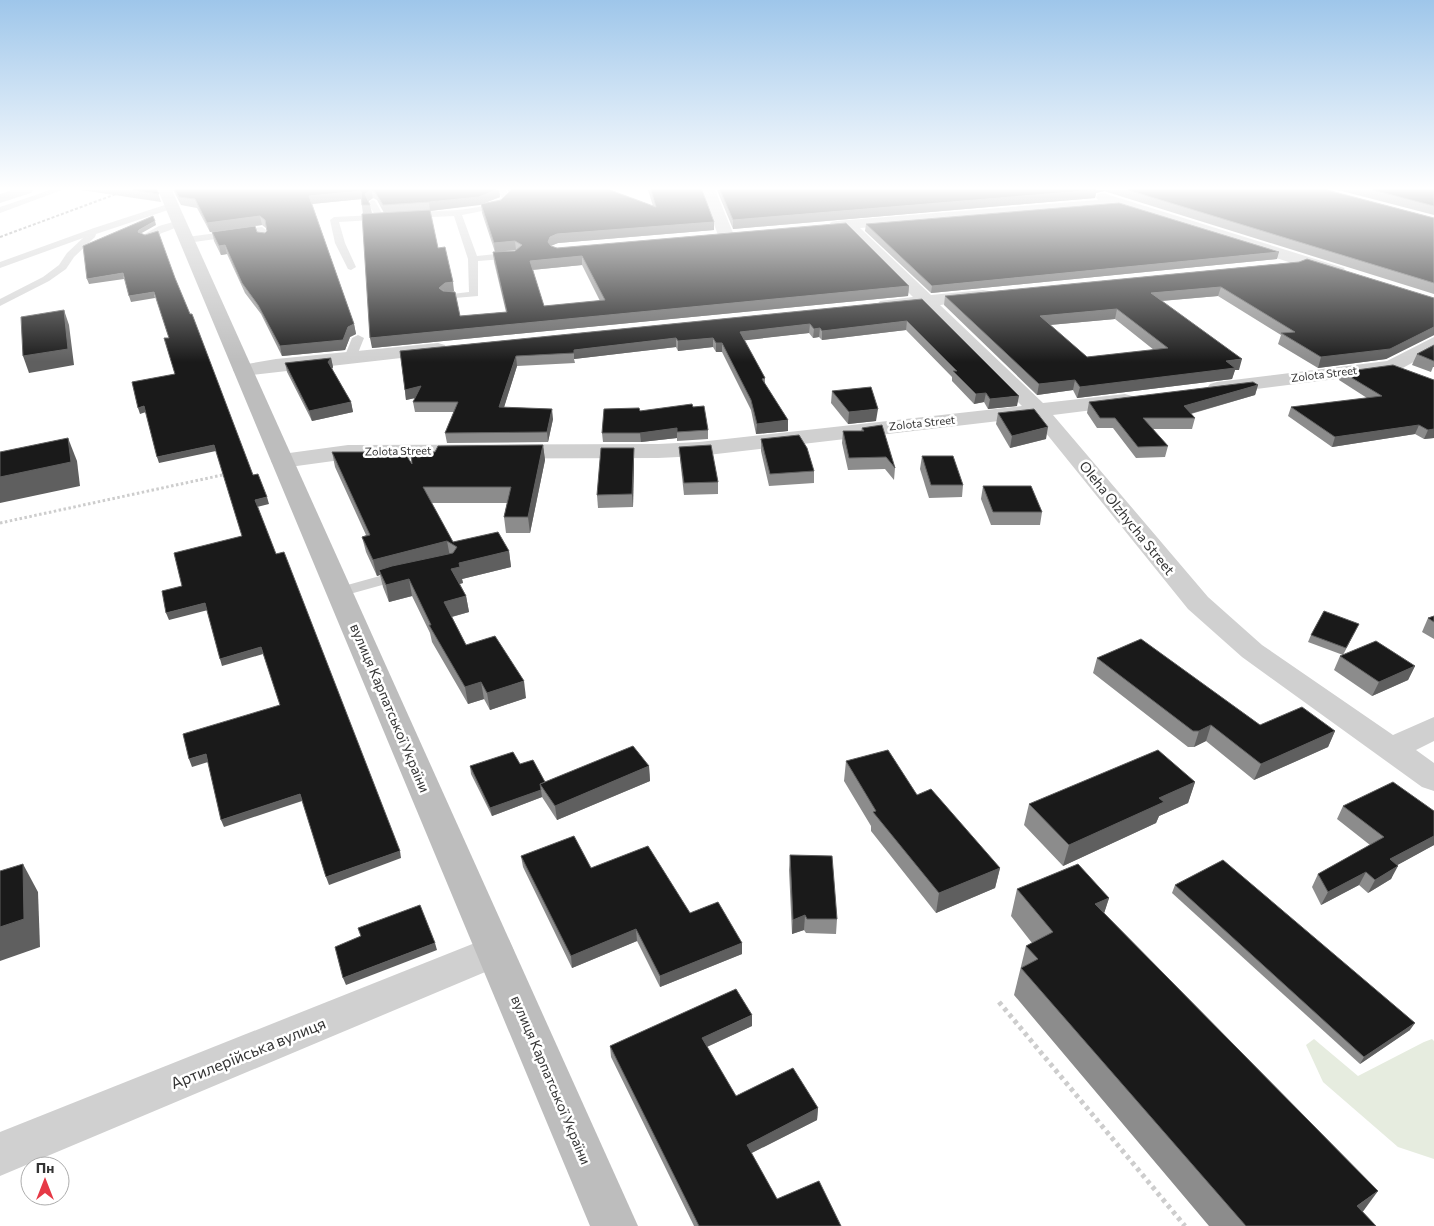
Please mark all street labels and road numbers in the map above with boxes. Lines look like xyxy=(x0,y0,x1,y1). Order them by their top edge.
street label: Zolota Street xyxy=(1290,363,1358,384)
street label: Zolota Street xyxy=(888,413,956,432)
street label: Zolota Street xyxy=(365,443,432,458)
street label: Oleha Olzhycha Street xyxy=(1076,457,1179,578)
street label: вулиця Карпатської України xyxy=(347,621,434,795)
street label: вулиця Карпатської України xyxy=(508,993,595,1167)
street label: Артилерійська вулиця xyxy=(167,1013,328,1092)

